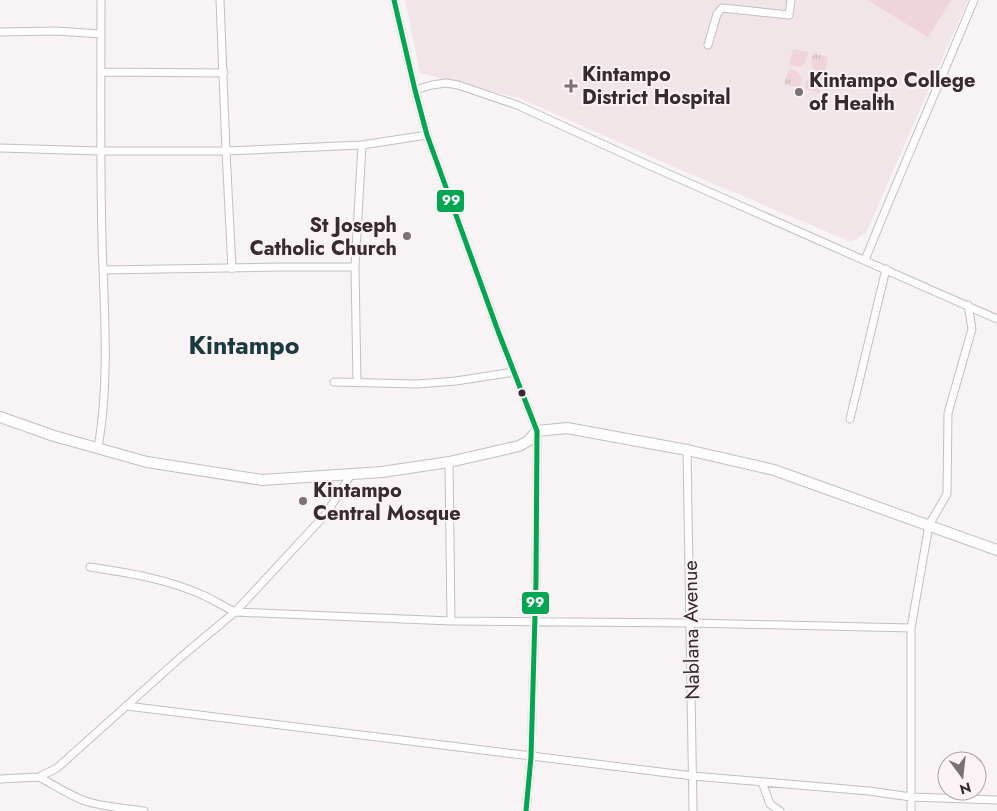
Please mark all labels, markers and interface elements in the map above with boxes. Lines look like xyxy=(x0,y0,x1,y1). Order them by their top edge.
place label: Kintampo District Hospital xyxy=(582,60,731,112)
place label: Kintampo College of Health xyxy=(809,66,975,118)
marker: Kintampo District Hospital xyxy=(564,79,578,93)
marker: Kintampo College of Health xyxy=(793,86,805,98)
line badge: 99 xyxy=(436,189,465,213)
text: 99 xyxy=(442,190,460,210)
place label: St Joseph Catholic Church xyxy=(250,211,397,263)
marker: St Joseph Catholic Church xyxy=(401,230,413,242)
district label: Kintampo xyxy=(189,327,299,363)
unlabelled marker xyxy=(517,388,527,398)
place label: Kintampo Central Mosque xyxy=(313,476,461,528)
marker: Kintampo Central Mosque xyxy=(297,495,309,507)
street label: Nablana Avenue xyxy=(676,560,707,700)
line badge: 99 xyxy=(521,591,550,615)
text: 99 xyxy=(526,592,544,612)
north arrow xyxy=(937,751,987,801)
text: N xyxy=(957,777,973,800)

